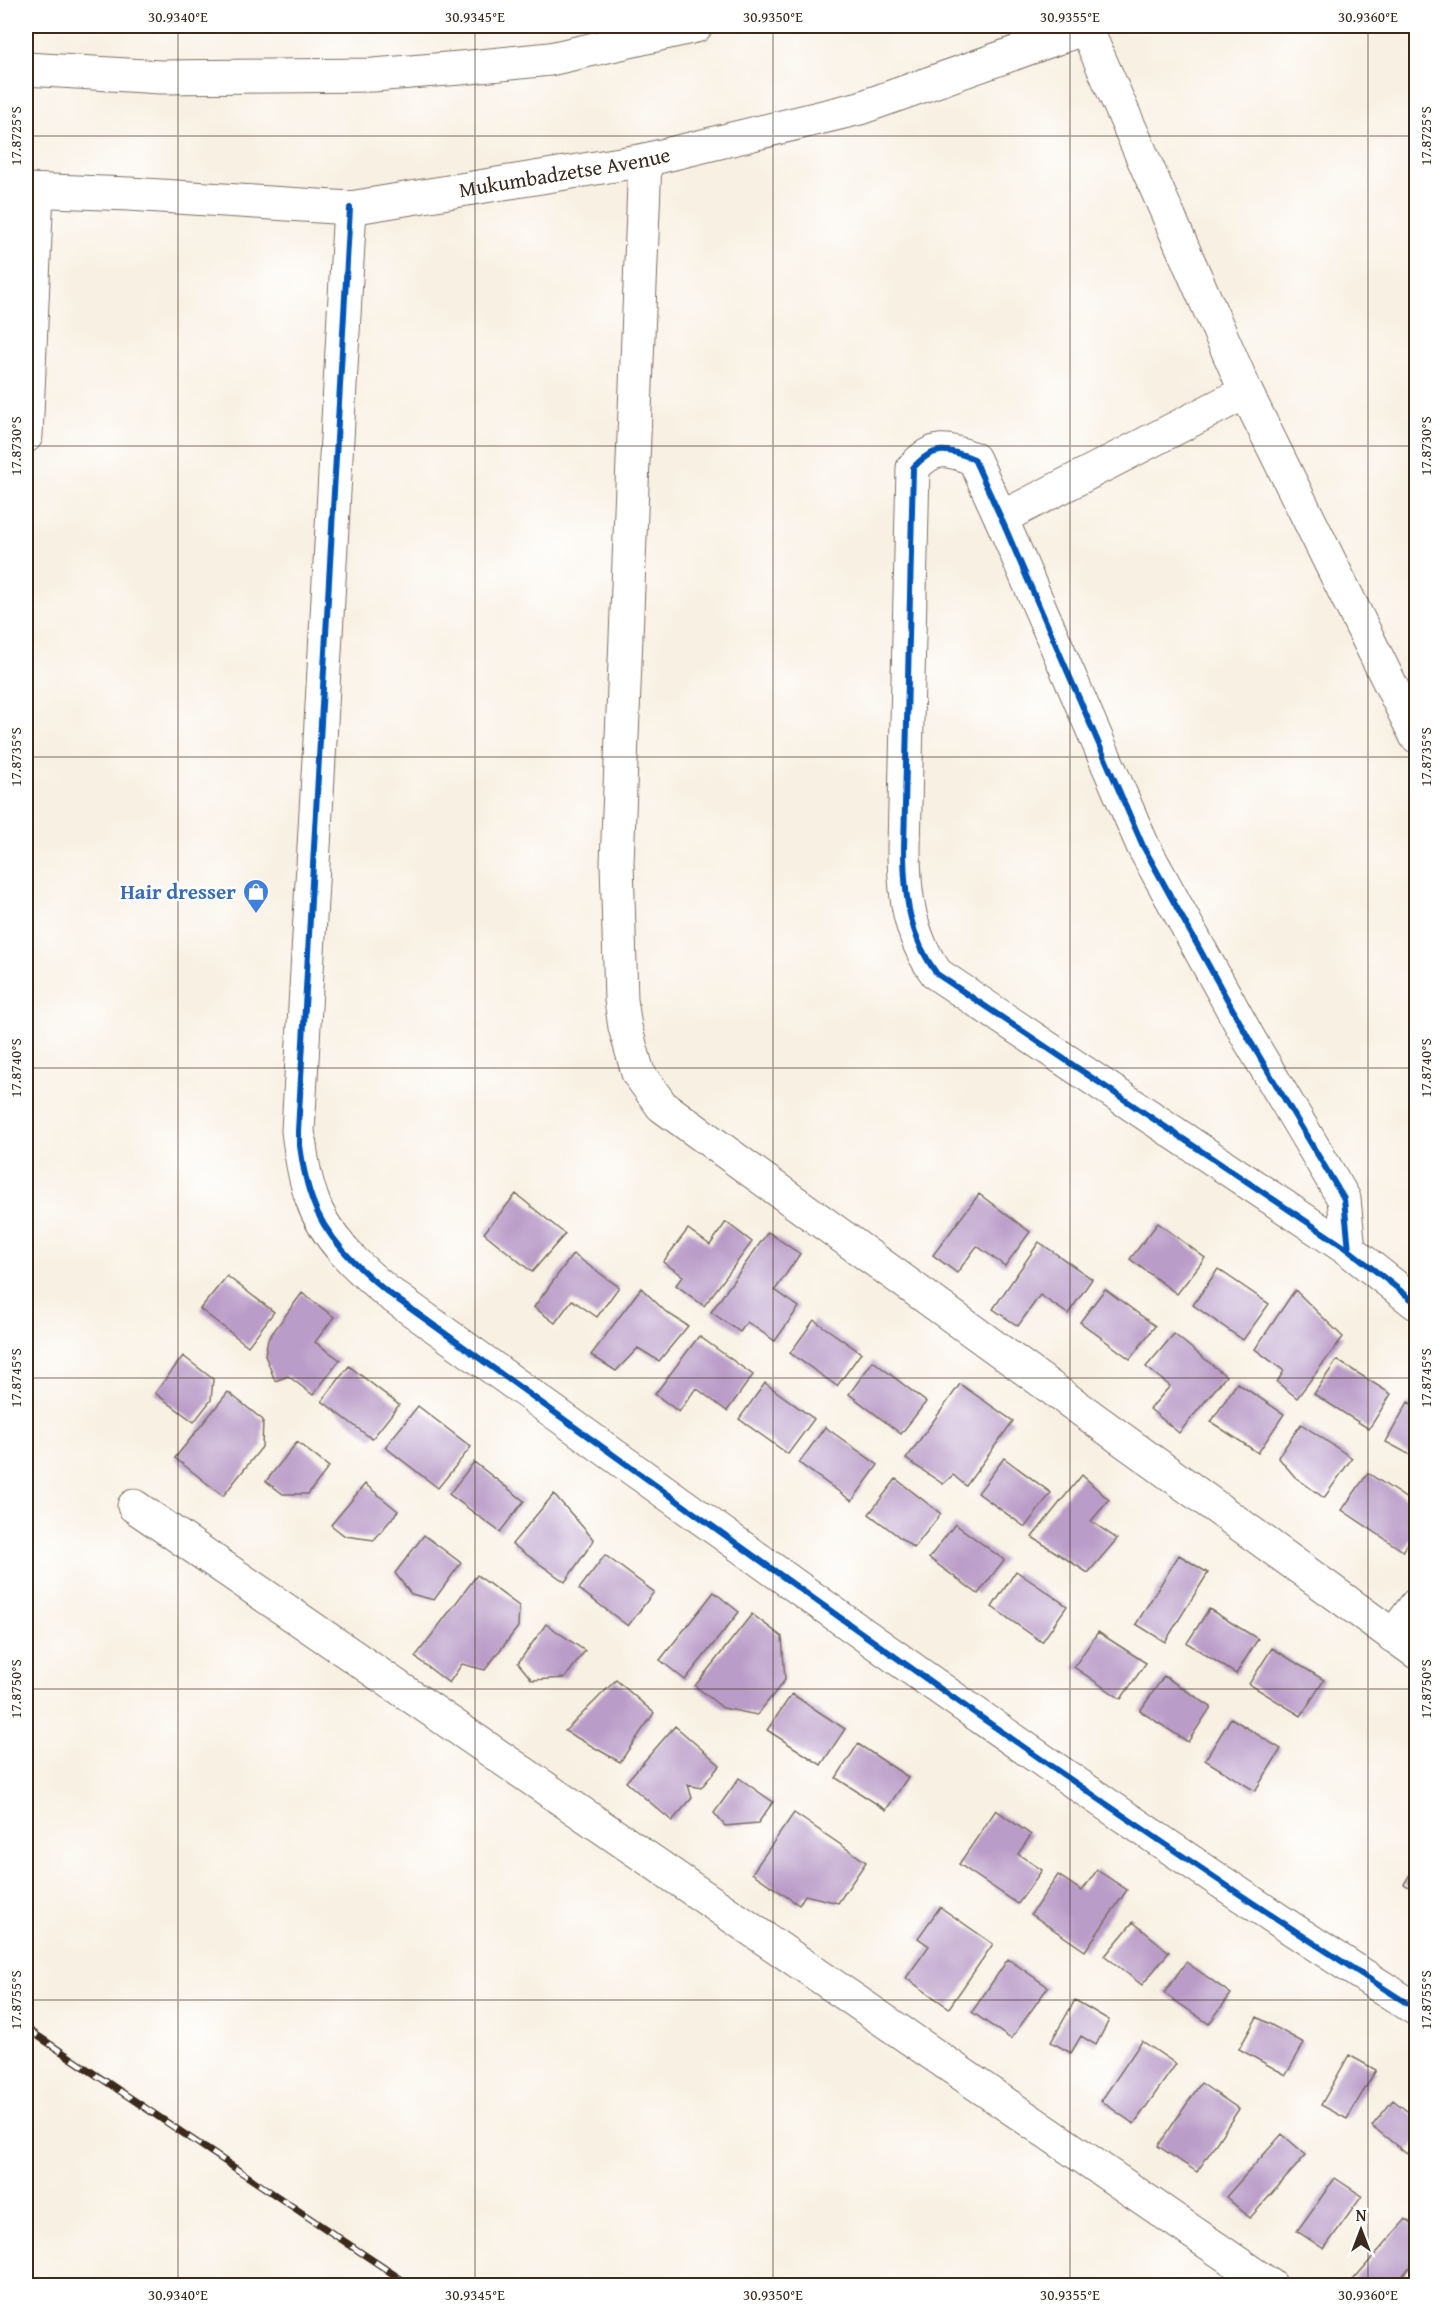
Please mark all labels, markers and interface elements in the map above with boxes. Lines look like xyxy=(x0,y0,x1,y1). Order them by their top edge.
text: 30.9340°E xyxy=(148,6,208,27)
text: 30.9345°E xyxy=(445,6,505,27)
text: 30.9350°E xyxy=(743,6,803,27)
text: 30.9355°E xyxy=(1040,6,1100,27)
text: 30.9360°E xyxy=(1338,6,1398,27)
text: 17.8725°S xyxy=(5,106,26,166)
text: 17.8725°S xyxy=(1415,106,1436,166)
street label: Mukumbadzetse Avenue xyxy=(457,138,673,205)
text: 17.8730°S xyxy=(5,416,26,476)
text: 17.8730°S xyxy=(1415,416,1436,476)
text: 17.8735°S xyxy=(5,727,26,787)
text: 17.8735°S xyxy=(1415,727,1436,787)
place label: Hair dresser xyxy=(120,876,236,907)
shop icon: Hair dresser xyxy=(241,877,271,915)
text: 17.8740°S xyxy=(5,1038,26,1098)
text: 17.8740°S xyxy=(1415,1038,1436,1098)
text: 17.8745°S xyxy=(5,1348,26,1408)
text: 17.8745°S xyxy=(1415,1348,1436,1408)
text: 17.8750°S xyxy=(5,1659,26,1719)
text: 17.8750°S xyxy=(1415,1659,1436,1719)
text: 17.8755°S xyxy=(5,1970,26,2030)
text: 17.8755°S xyxy=(1415,1970,1436,2030)
north arrow xyxy=(1331,2200,1391,2260)
text: N xyxy=(1356,2203,1367,2227)
text: 30.9340°E xyxy=(148,2284,208,2305)
text: 30.9345°E xyxy=(445,2284,505,2305)
text: 30.9350°E xyxy=(743,2284,803,2305)
text: 30.9355°E xyxy=(1040,2284,1100,2305)
text: 30.9360°E xyxy=(1338,2284,1398,2305)

